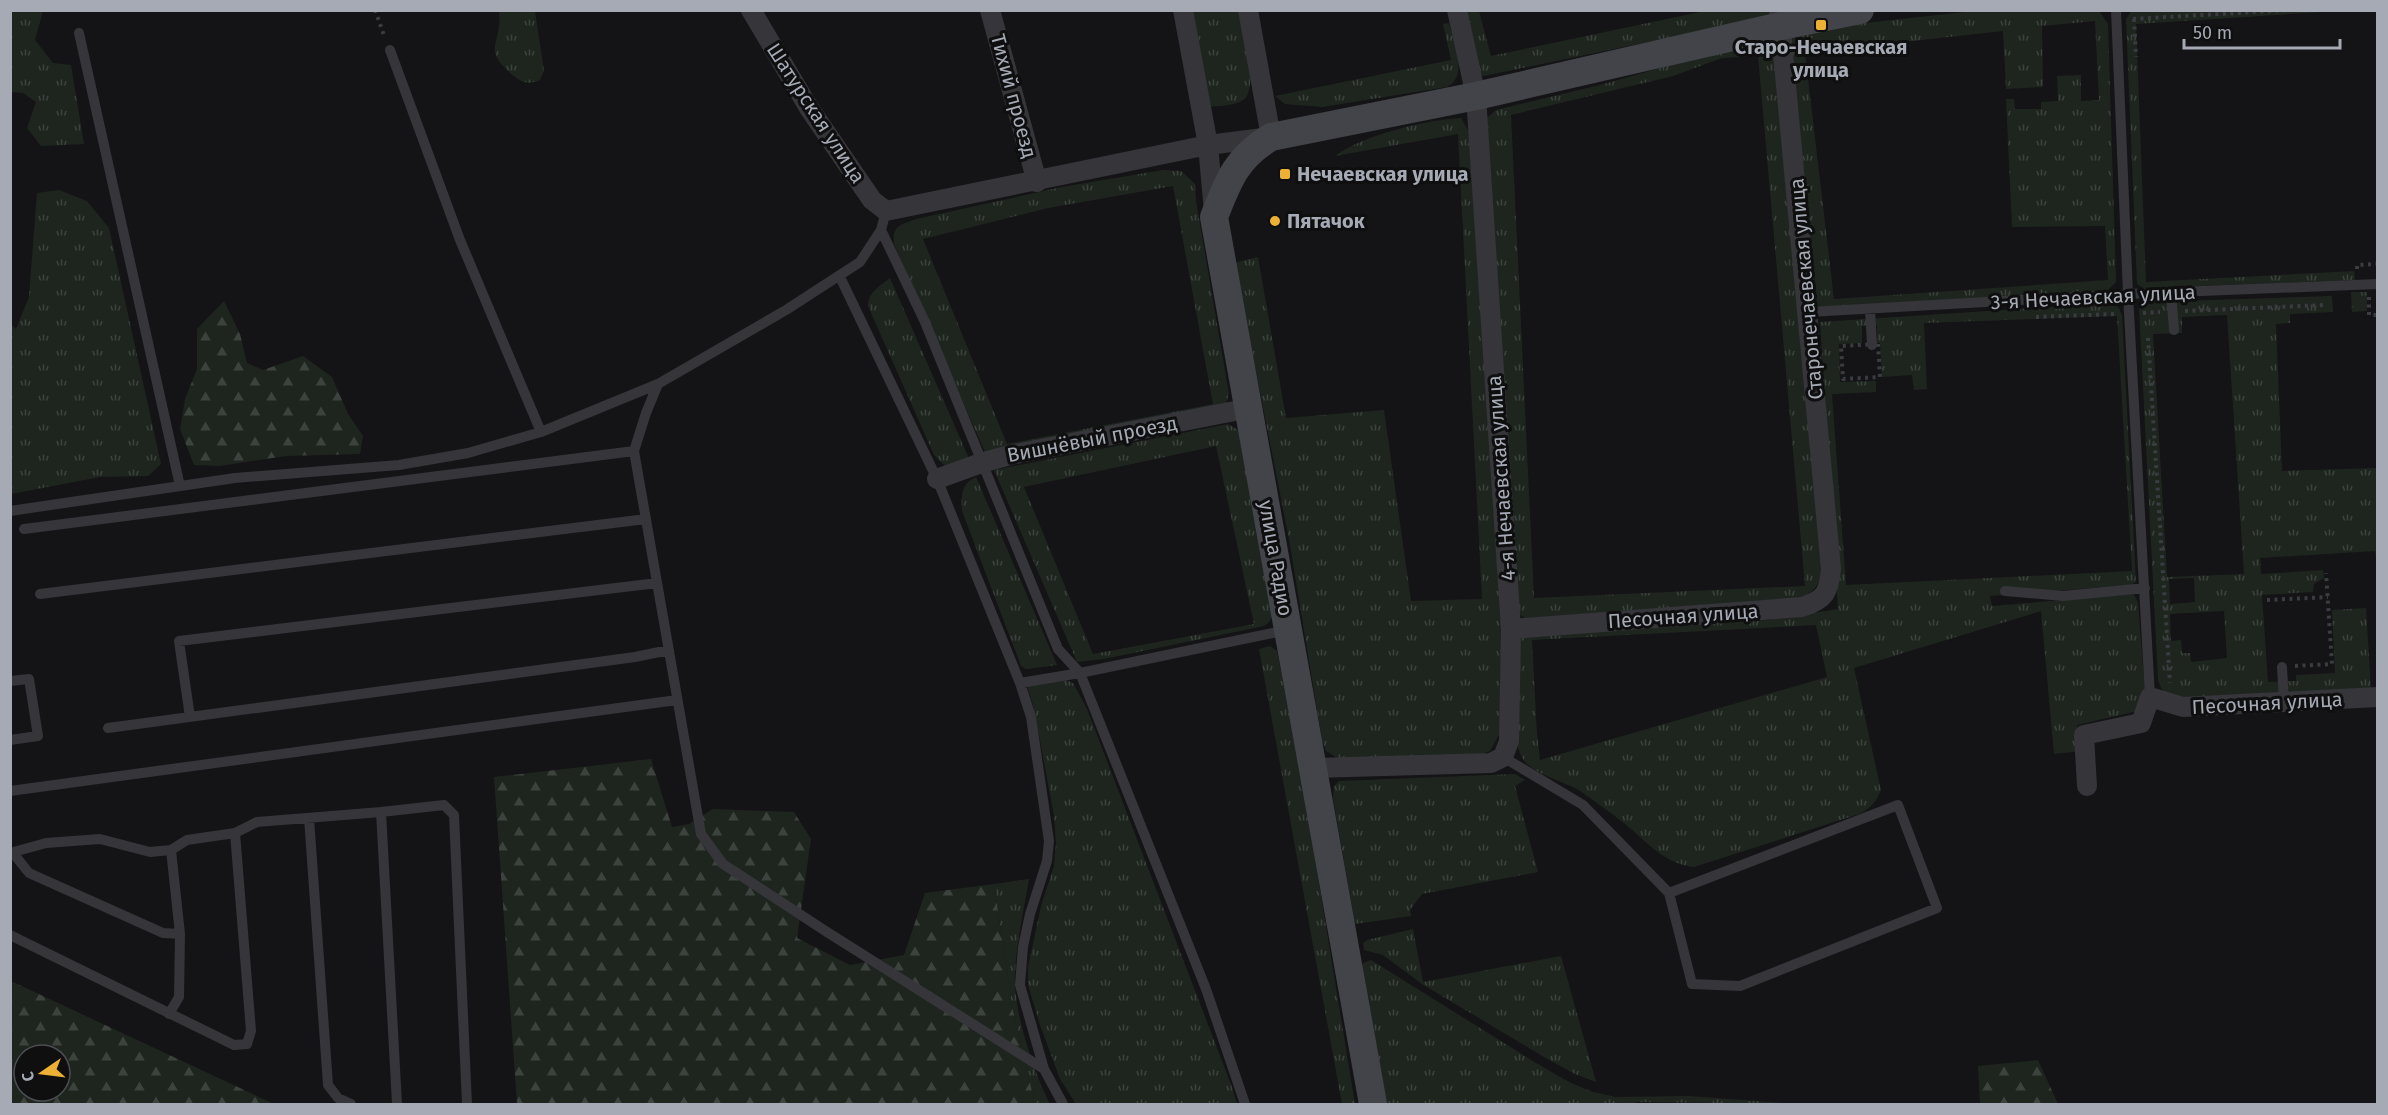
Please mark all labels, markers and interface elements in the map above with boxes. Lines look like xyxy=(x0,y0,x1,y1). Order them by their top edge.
scale bar xyxy=(2184,12,2340,50)
marker: Старо-Нечаевская улица xyxy=(1814,18,1828,32)
text: 50 m xyxy=(2193,22,2232,44)
street label: Тихий проезд xyxy=(986,31,1042,161)
place label: Старо-Нечаевская улица xyxy=(1735,35,1907,82)
street label: Шатурская улица xyxy=(762,38,870,188)
place label: Нечаевская улица xyxy=(1297,162,1469,186)
marker: Нечаевская улица xyxy=(1278,167,1292,181)
street label: Старонечаевская улица xyxy=(1784,177,1828,401)
place label: Пятачок xyxy=(1287,209,1366,233)
marker: Пятачок xyxy=(1268,214,1282,228)
street label: 3-я Нечаевская улица xyxy=(1990,280,2196,314)
street label: 4-я Нечаевская улица xyxy=(1482,375,1520,581)
street label: Вишнёвый проезд xyxy=(1005,411,1179,467)
street label: улица Радио xyxy=(1254,498,1298,618)
street label: Песочная улица xyxy=(1607,599,1759,633)
street label: Песочная улица xyxy=(2191,687,2343,719)
north arrow xyxy=(12,1043,72,1103)
text: С xyxy=(17,1069,38,1083)

